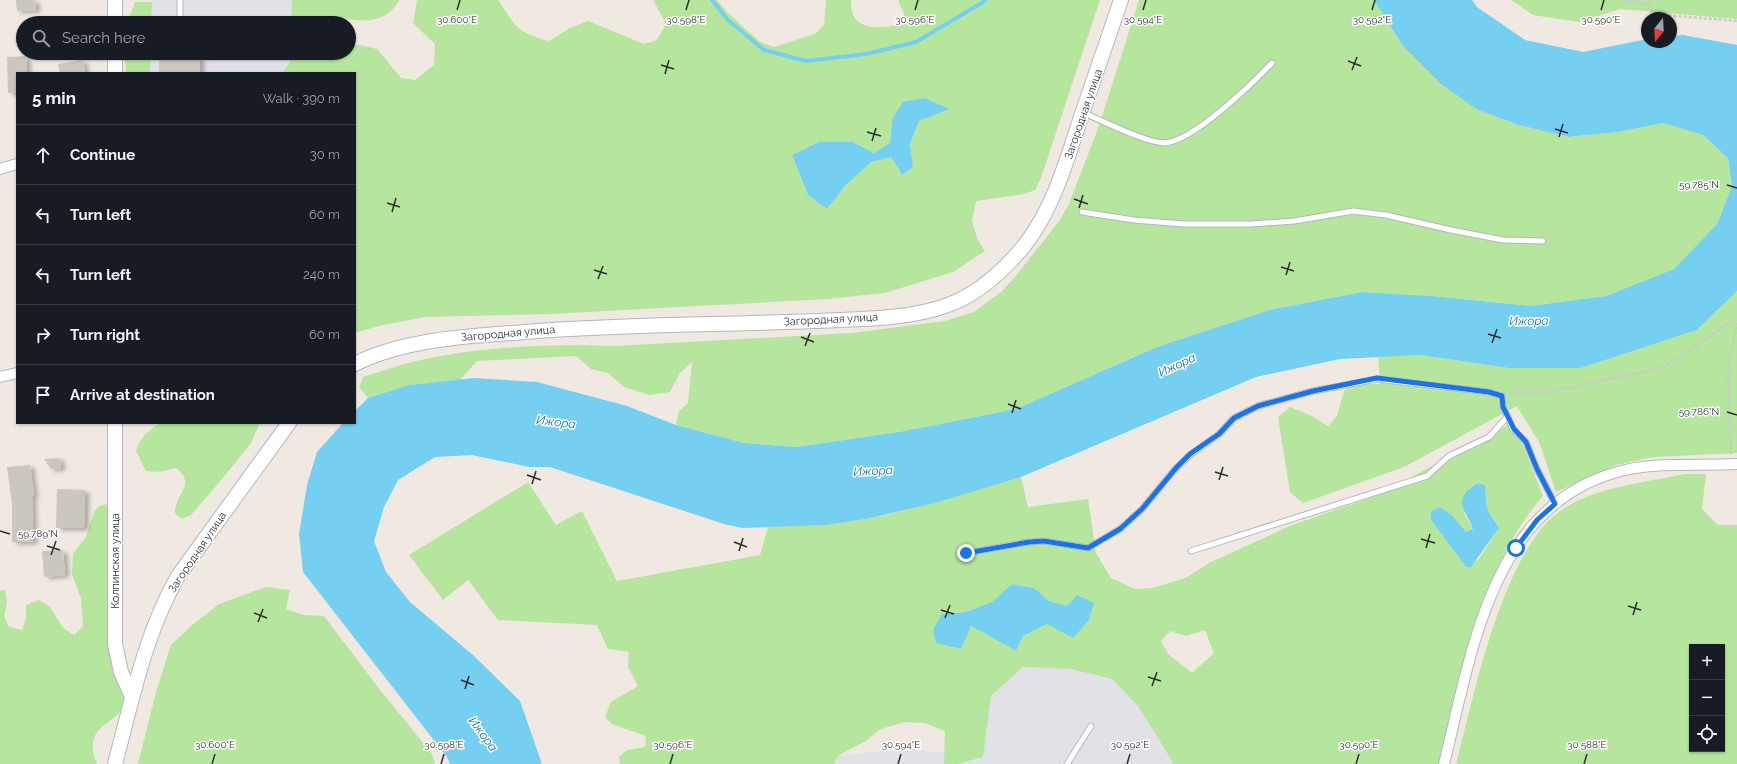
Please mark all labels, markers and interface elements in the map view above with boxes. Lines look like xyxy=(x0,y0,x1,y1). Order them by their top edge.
north arrow xyxy=(1641,12,1677,48)
text: 30.600°E xyxy=(437,14,477,25)
text: 30.598°E xyxy=(666,14,706,25)
text: 30.596°E xyxy=(895,14,935,25)
text: 30.594°E xyxy=(1124,14,1162,25)
text: 30.592°E xyxy=(1353,14,1391,25)
text: 30.590°E xyxy=(1581,14,1621,25)
search box xyxy=(16,16,356,60)
icon: search xyxy=(30,27,52,49)
text: Search here xyxy=(62,29,145,47)
street label: Загородная улица xyxy=(1062,67,1105,161)
text: 5 min xyxy=(32,88,76,108)
text: Walk · 390 m xyxy=(263,91,340,106)
icon: ahead xyxy=(32,144,54,166)
text: Continue xyxy=(70,146,135,164)
text: 30 m xyxy=(310,147,340,162)
text: 59.785°N xyxy=(1679,179,1719,190)
icon: left xyxy=(32,204,54,226)
text: Turn left xyxy=(70,206,131,224)
text: 60 m xyxy=(309,207,340,222)
icon: left xyxy=(32,264,54,286)
text: Turn left xyxy=(70,266,131,284)
text: 240 m xyxy=(303,267,340,282)
street label: Загородная улица xyxy=(784,311,879,328)
water label: Ижора xyxy=(1509,314,1549,328)
street label: Загородная улица xyxy=(460,323,556,344)
icon: right xyxy=(32,324,54,346)
text: Turn right xyxy=(70,326,140,344)
text: 60 m xyxy=(309,327,340,342)
water label: Ижора xyxy=(1156,350,1198,380)
icon: arrive xyxy=(32,384,54,406)
text: Arrive at destination xyxy=(70,386,215,404)
text: 59.786°N xyxy=(1679,406,1719,417)
water label: Ижора xyxy=(536,413,576,431)
water label: Ижора xyxy=(853,463,893,479)
street label: Загородная улица xyxy=(166,509,229,595)
street label: Колпинская улица xyxy=(109,513,122,609)
text: 59.789°N xyxy=(18,528,58,539)
route start xyxy=(1507,539,1525,557)
route end xyxy=(957,544,975,562)
map controls xyxy=(1689,644,1725,752)
button: + xyxy=(1689,644,1725,680)
button: − xyxy=(1689,680,1725,716)
water label: Ижора xyxy=(466,714,500,754)
button: locate xyxy=(1689,716,1725,752)
text: 30.600°E xyxy=(195,739,235,750)
text: 30.598°E xyxy=(424,739,464,750)
text: 30.596°E xyxy=(653,739,693,750)
text: 30.594°E xyxy=(882,739,920,750)
text: 30.592°E xyxy=(1111,739,1149,750)
text: 30.590°E xyxy=(1339,739,1379,750)
text: 30.588°E xyxy=(1567,739,1607,750)

